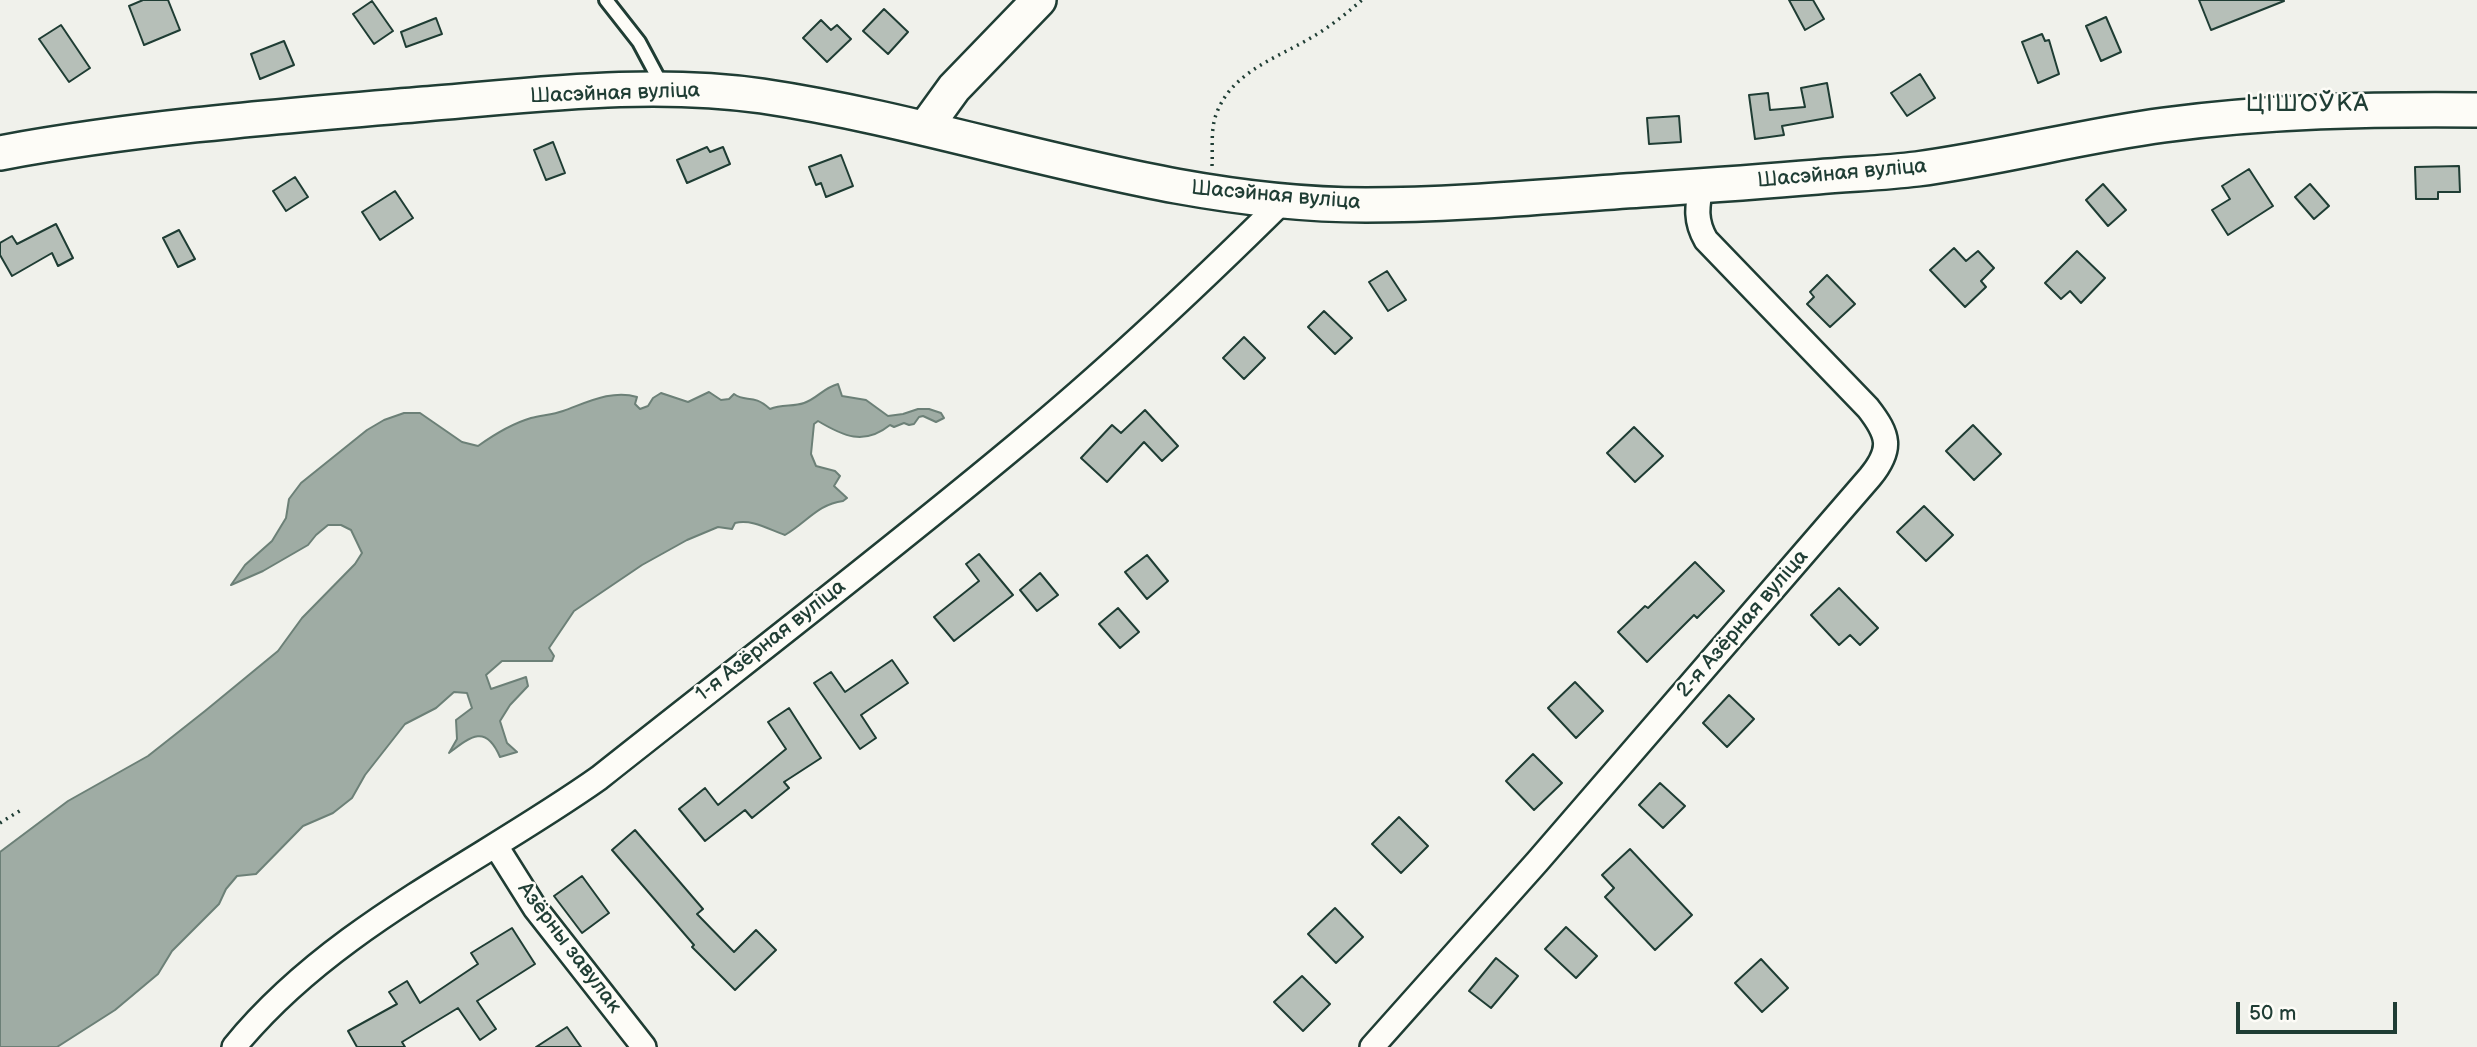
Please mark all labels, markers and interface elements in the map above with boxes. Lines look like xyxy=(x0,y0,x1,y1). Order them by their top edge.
street label: Шасэйная вуліца xyxy=(530,78,700,110)
district label: ЦІШОЎКА xyxy=(2247,91,2369,119)
street label: Шасэйная вуліца xyxy=(1756,154,1928,194)
street label: Шасэйная вуліца xyxy=(1190,176,1362,216)
street label: 2-я Азёрная вуліца xyxy=(1672,545,1814,703)
street label: 1-я Азёрная вуліца xyxy=(691,575,851,707)
street label: Азёрны завулак xyxy=(512,877,626,1019)
scale bar xyxy=(2239,988,2400,1032)
text: 50 m xyxy=(2249,1001,2296,1026)

